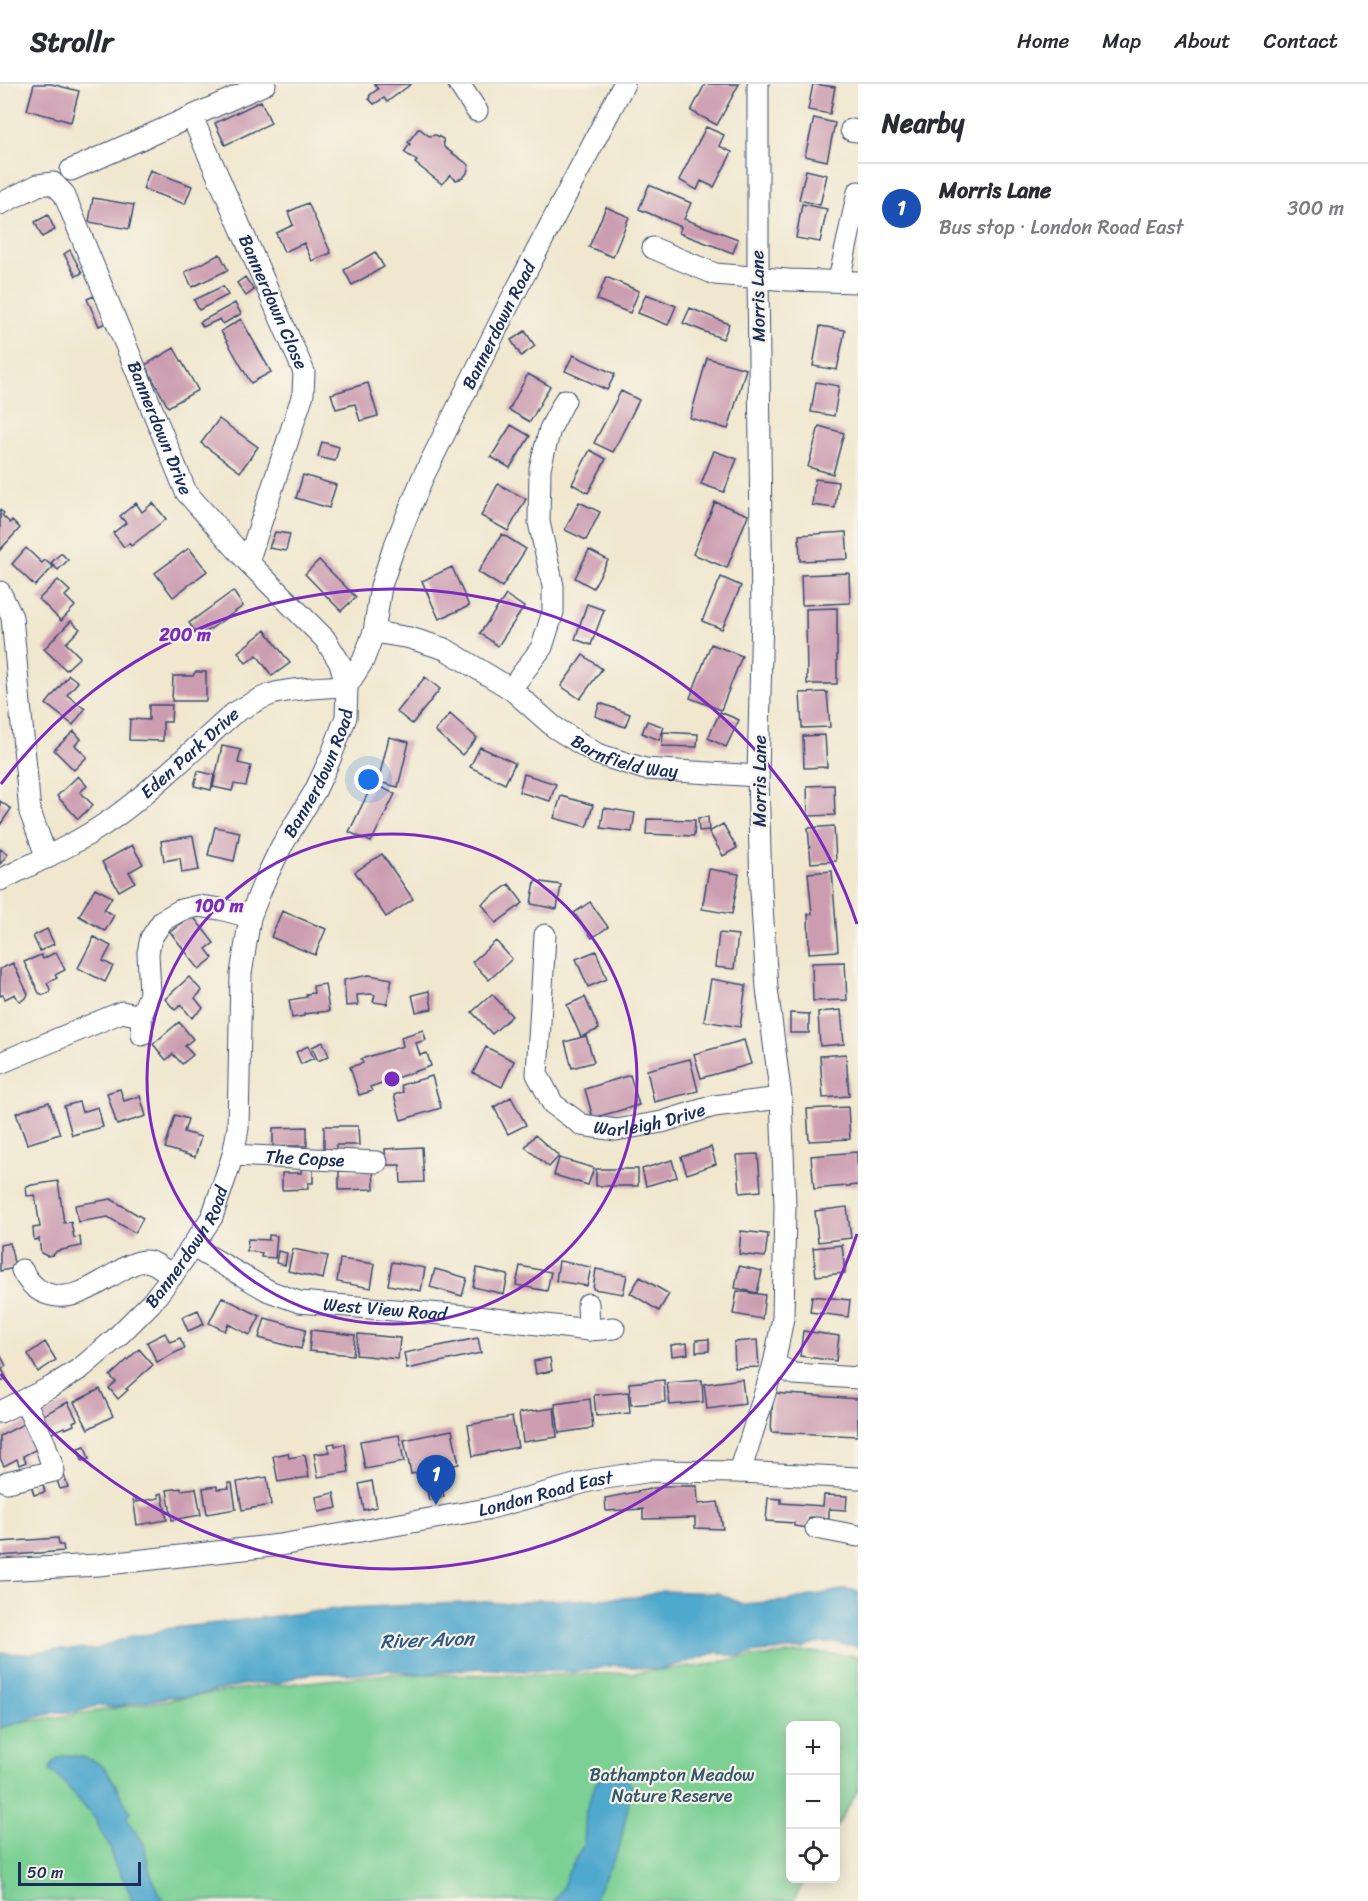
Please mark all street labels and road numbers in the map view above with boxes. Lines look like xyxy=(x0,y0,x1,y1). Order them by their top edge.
street label: Bannerdown Close xyxy=(229,229,317,375)
street label: Morris Lane xyxy=(741,250,775,342)
street label: Bannerdown Road xyxy=(453,254,545,395)
street label: Bannerdown Drive xyxy=(118,356,202,500)
street label: Eden Park Drive xyxy=(133,698,245,807)
street label: Bannerdown Road xyxy=(274,707,362,844)
street label: Barnfield Way xyxy=(564,725,680,787)
street label: Morris Lane xyxy=(744,735,776,827)
street label: Warleigh Drive xyxy=(592,1094,709,1146)
street label: The Copse xyxy=(264,1141,346,1176)
street label: Bannerdown Road xyxy=(136,1180,238,1315)
street label: West View Road xyxy=(322,1288,450,1331)
street label: London Road East xyxy=(476,1461,616,1526)

